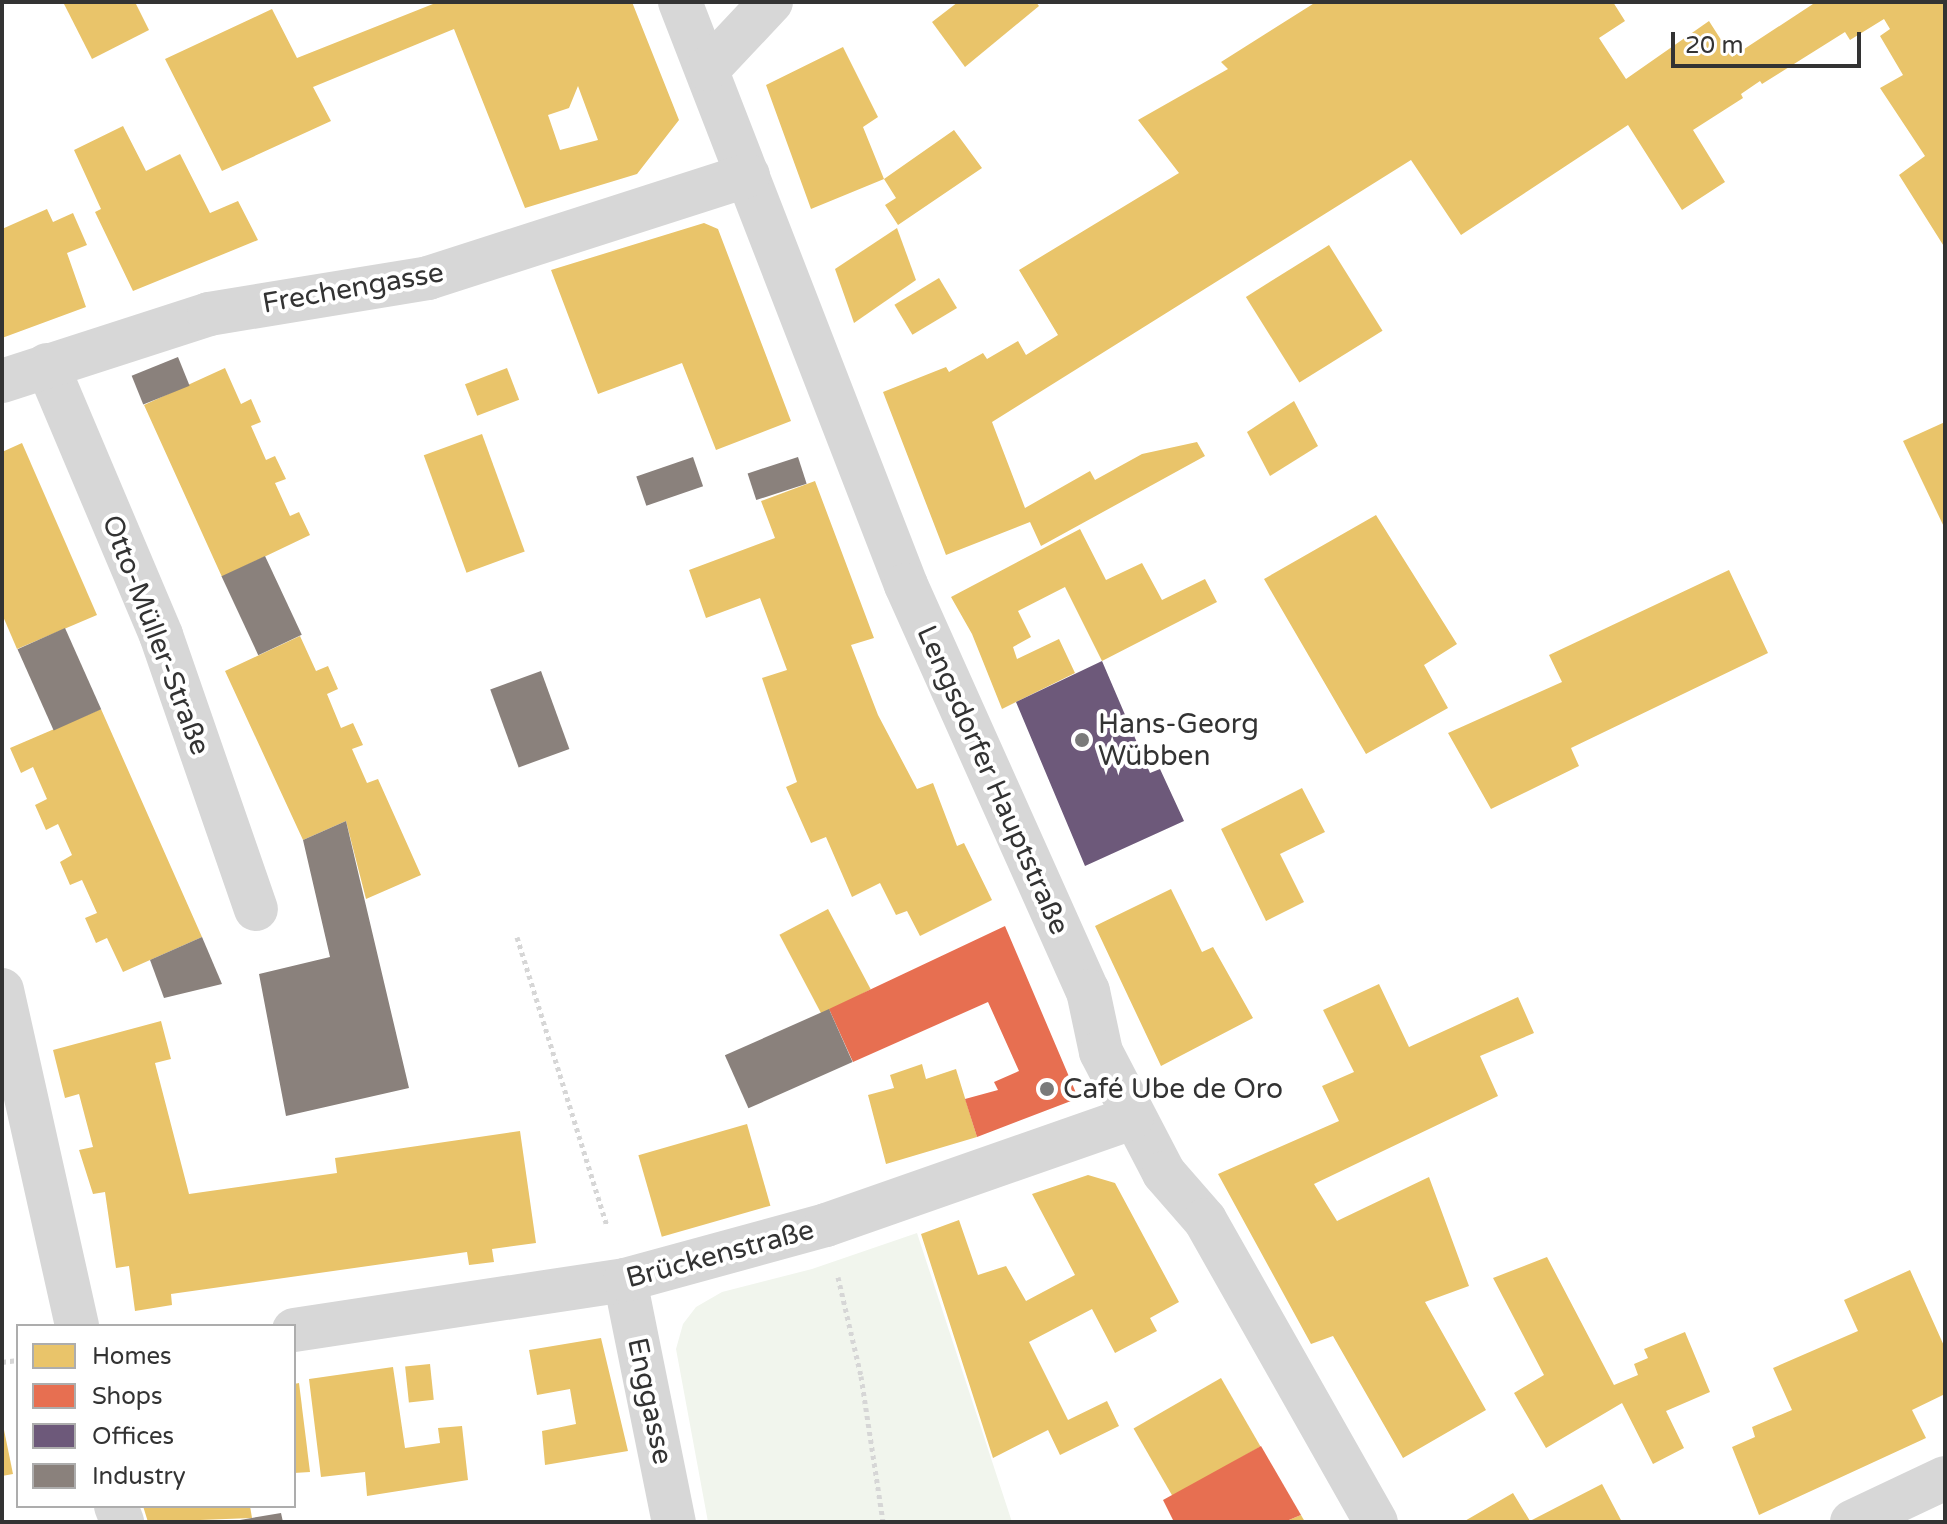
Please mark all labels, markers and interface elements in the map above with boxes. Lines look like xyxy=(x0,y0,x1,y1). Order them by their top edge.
scale bar xyxy=(1675,16,1865,66)
text: 20 m xyxy=(1685,31,1743,60)
street label: Frechengasse xyxy=(260,256,446,320)
street label: Otto-Müller-Straße xyxy=(95,510,217,760)
street label: Lengsdorfer Hauptstraße xyxy=(910,620,1076,940)
place label: Hans-Georg Wübben xyxy=(1098,707,1259,773)
marker: Hans-Georg Wübben xyxy=(1073,731,1091,749)
place label: Café Ube de Oro xyxy=(1063,1072,1283,1106)
marker: Café Ube de Oro xyxy=(1038,1080,1056,1098)
street label: Brückenstraße xyxy=(622,1213,818,1295)
legend xyxy=(16,1324,296,1508)
street label: Enggasse xyxy=(620,1335,680,1467)
text: Homes xyxy=(92,1342,172,1371)
text: Shops xyxy=(92,1382,162,1411)
text: Offices xyxy=(92,1422,174,1451)
text: Industry xyxy=(92,1462,186,1491)

